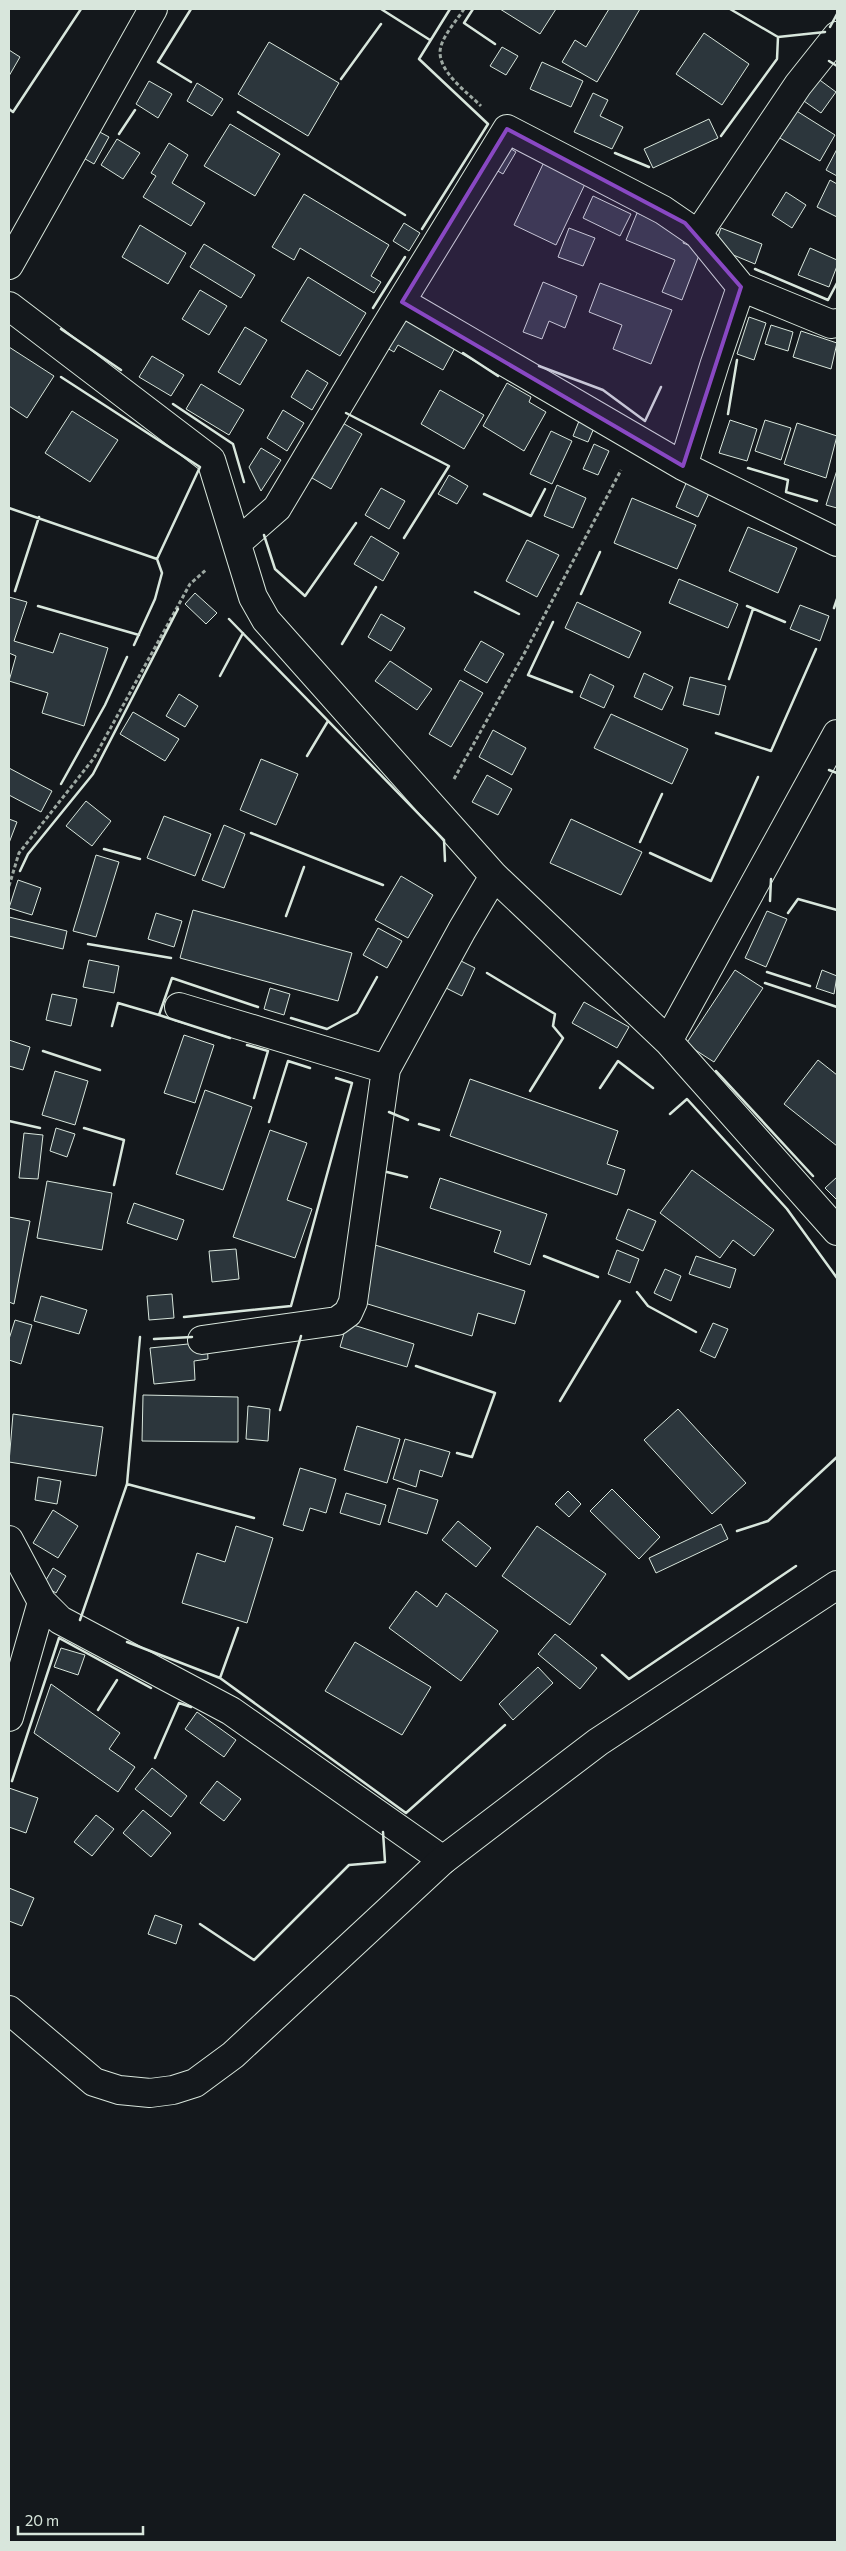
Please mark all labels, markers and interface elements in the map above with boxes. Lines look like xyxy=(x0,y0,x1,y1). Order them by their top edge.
scale bar xyxy=(18,2504,142,2536)
text: 20 m xyxy=(25,2511,59,2529)

